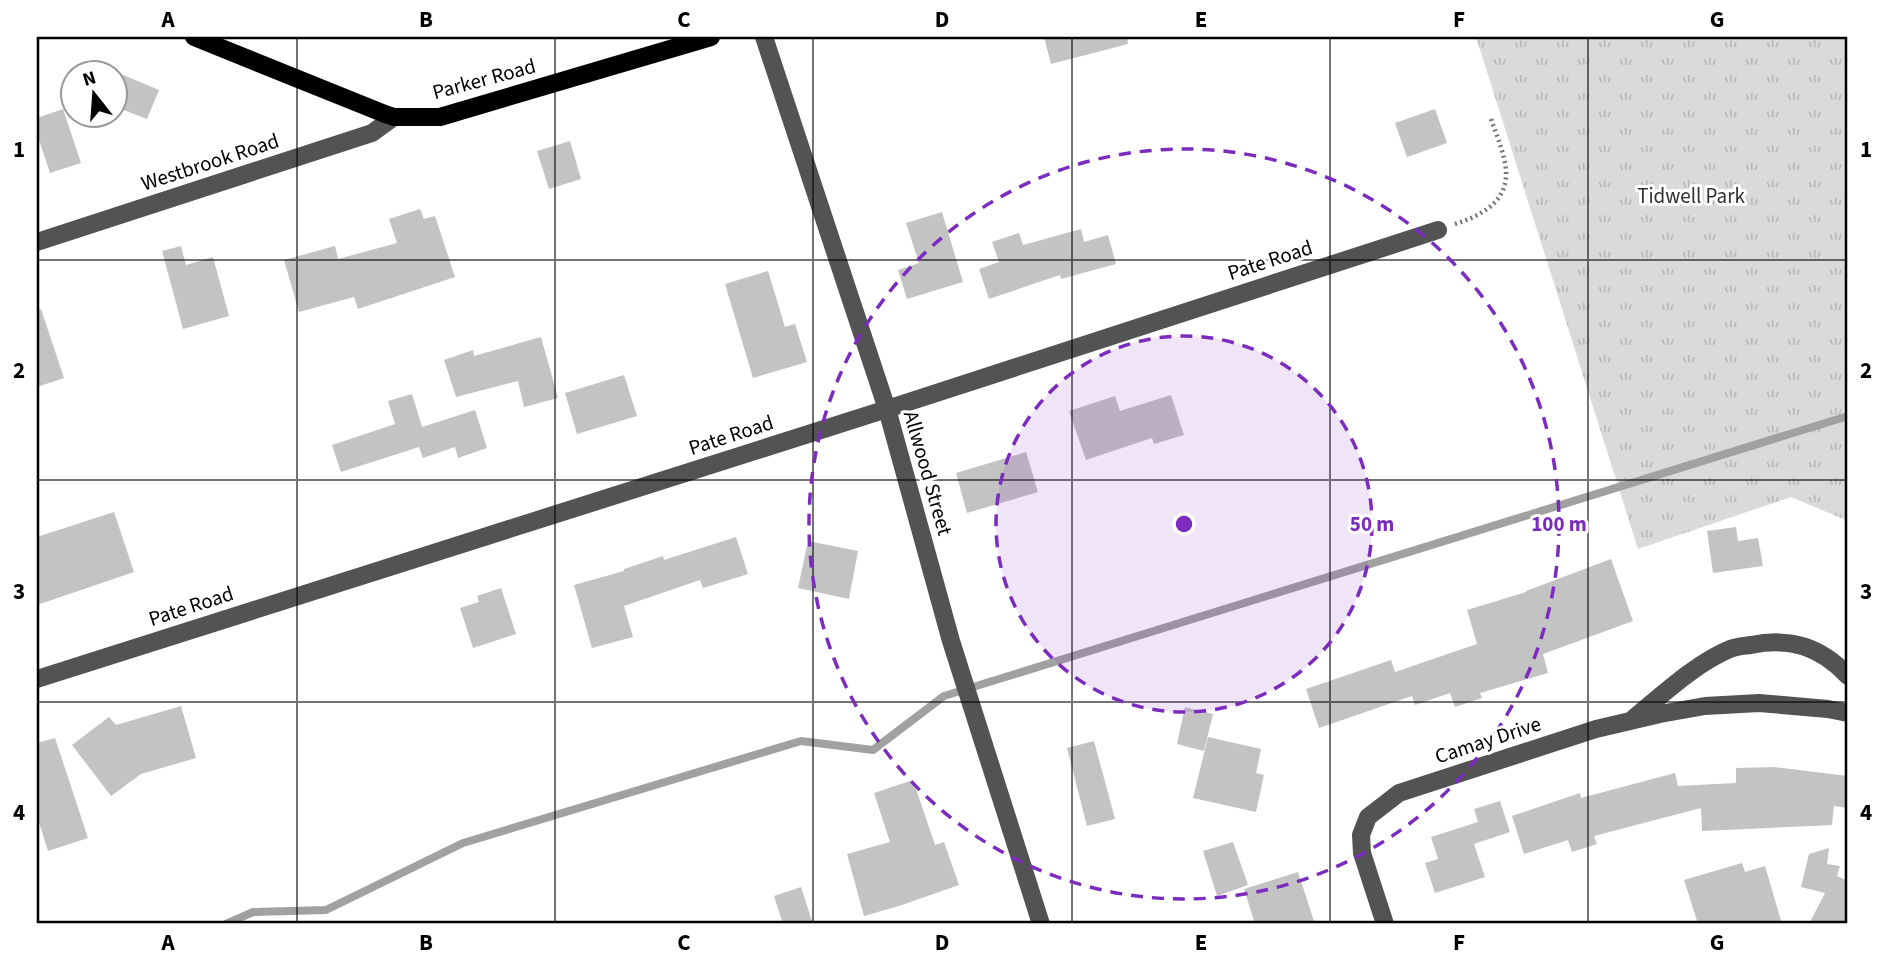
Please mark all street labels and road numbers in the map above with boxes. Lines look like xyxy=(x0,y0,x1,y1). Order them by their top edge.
street label: Parker Road xyxy=(429,51,539,107)
street label: Westbrook Road xyxy=(137,126,283,198)
street label: Pate Road xyxy=(1224,232,1316,288)
street label: Pate Road xyxy=(685,407,777,463)
street label: Allwood Street xyxy=(896,407,960,539)
street label: Pate Road xyxy=(145,578,237,634)
street label: Camay Drive xyxy=(1431,709,1545,771)

